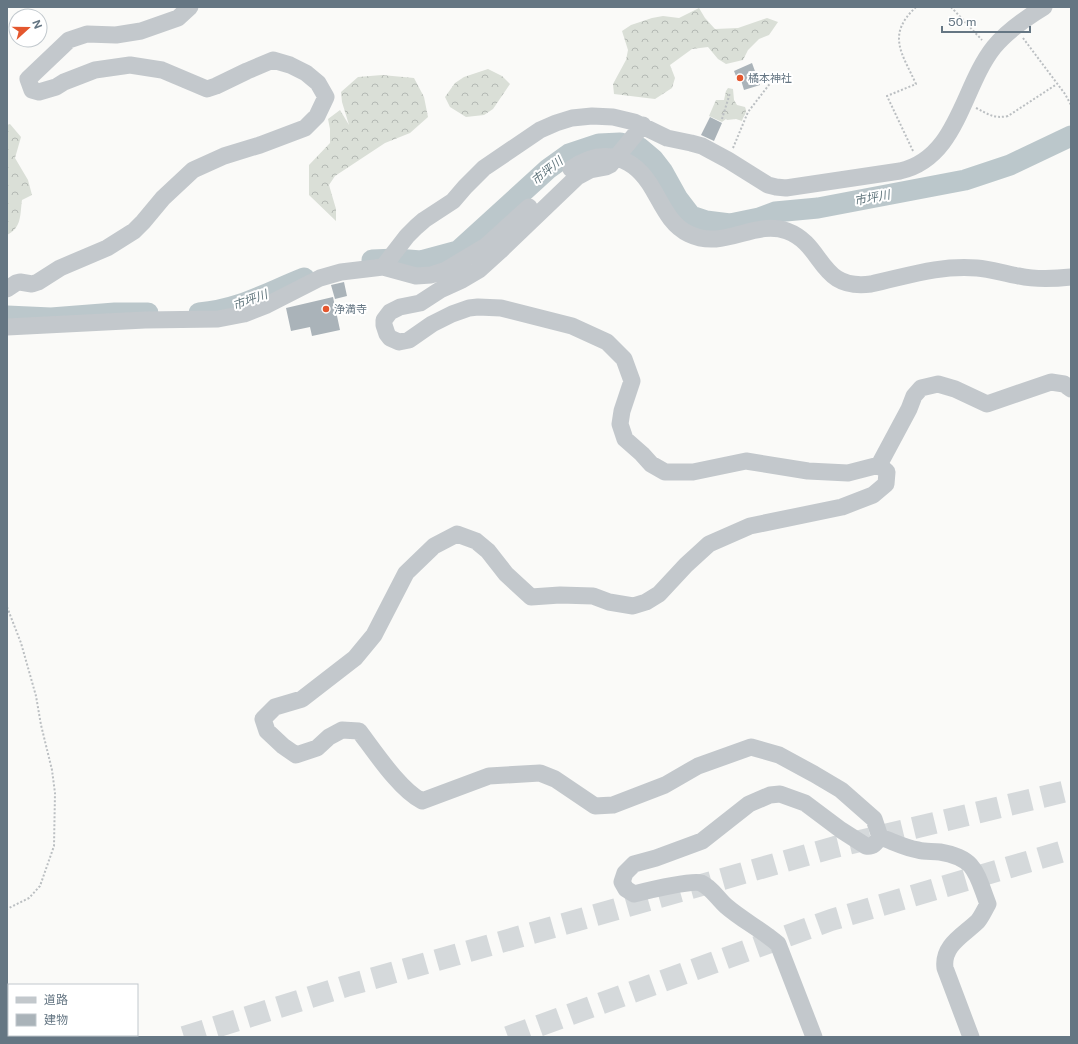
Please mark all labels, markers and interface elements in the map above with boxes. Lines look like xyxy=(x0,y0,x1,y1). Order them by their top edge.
north arrow xyxy=(8,8,48,48)
scale bar xyxy=(942,8,1030,34)
text: 50 m xyxy=(948,15,976,29)
text: N xyxy=(30,18,44,31)
place label: 橘本神社 xyxy=(748,72,792,84)
marker: 橘本神社 xyxy=(735,73,745,83)
water label: 市坪川 xyxy=(529,153,567,188)
water label: 市坪川 xyxy=(853,187,893,208)
water label: 市坪川 xyxy=(231,287,271,313)
place label: 浄満寺 xyxy=(334,303,367,315)
marker: 浄満寺 xyxy=(321,304,331,314)
legend xyxy=(8,984,138,1036)
text: 道路 xyxy=(44,993,68,1007)
text: 建物 xyxy=(44,1013,68,1027)

